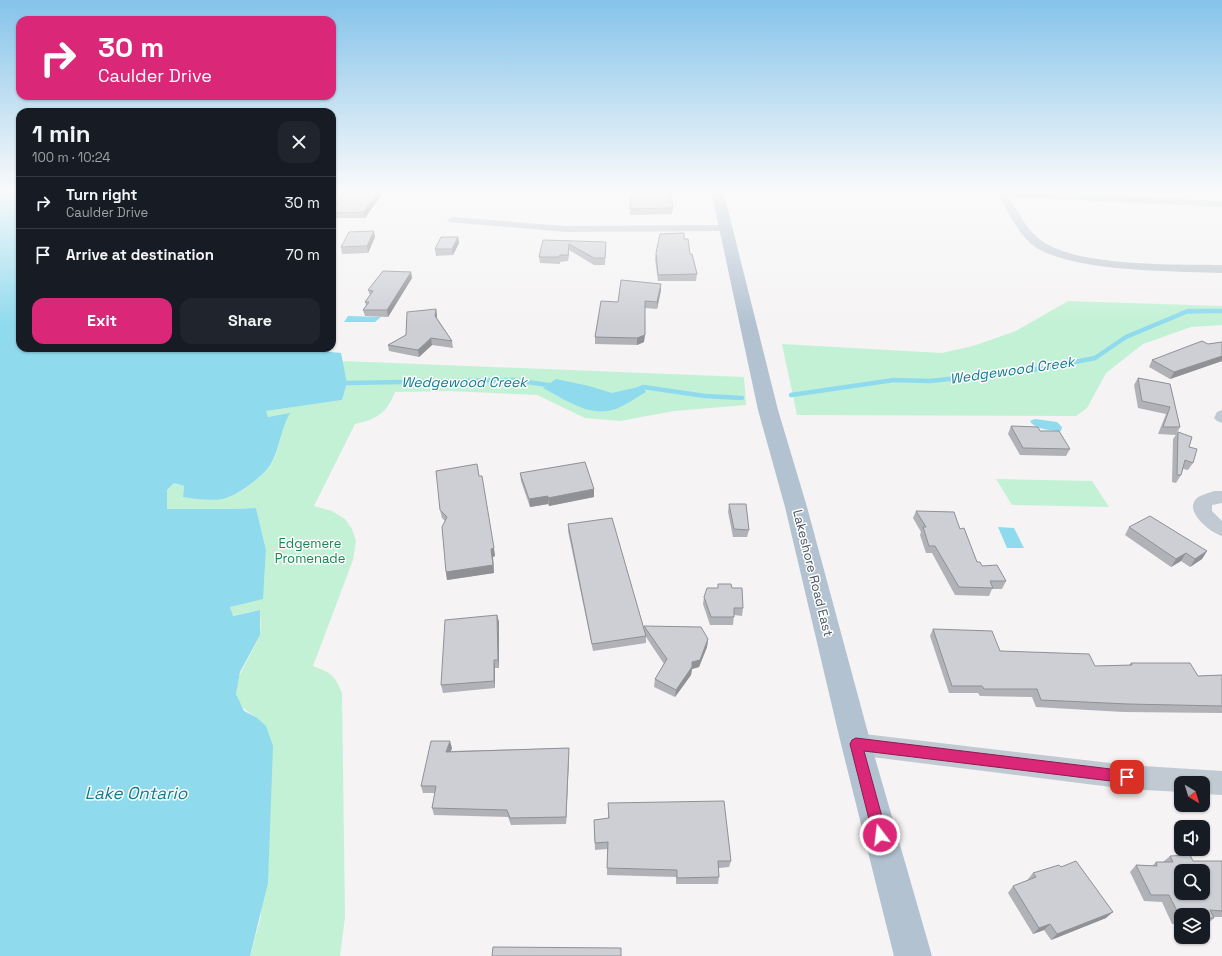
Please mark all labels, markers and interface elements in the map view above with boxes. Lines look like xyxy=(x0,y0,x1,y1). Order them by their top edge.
text: 30 m xyxy=(98,29,164,65)
icon: right xyxy=(32,32,84,84)
text: Caulder Drive xyxy=(98,64,212,87)
text: 1 min xyxy=(32,118,91,149)
button: close xyxy=(278,121,320,163)
text: 100 m · 10:24 xyxy=(32,149,110,166)
text: Turn right xyxy=(66,185,137,204)
icon: right xyxy=(32,192,54,214)
text: 30 m xyxy=(285,193,320,212)
text: Caulder Drive xyxy=(66,204,148,221)
icon: arrive xyxy=(32,244,54,266)
text: Arrive at destination xyxy=(66,245,214,264)
text: 70 m xyxy=(285,245,320,264)
button: Exit xyxy=(32,298,172,344)
button: Share xyxy=(180,298,320,344)
water label: Wedgewood Creek xyxy=(949,352,1077,388)
water label: Wedgewood Creek xyxy=(401,373,528,391)
street label: Lakeshore Road East xyxy=(789,508,837,638)
park label: Edgemere Promenade xyxy=(275,535,345,567)
pin xyxy=(1110,760,1144,794)
icon: arrive xyxy=(1116,766,1138,788)
north arrow xyxy=(1174,776,1210,812)
map controls xyxy=(1174,776,1210,944)
water label: Lake Ontario xyxy=(85,782,188,804)
position arrow xyxy=(859,814,901,856)
button: sound xyxy=(1174,820,1210,856)
button: search xyxy=(1174,864,1210,900)
button: layers xyxy=(1174,908,1210,944)

